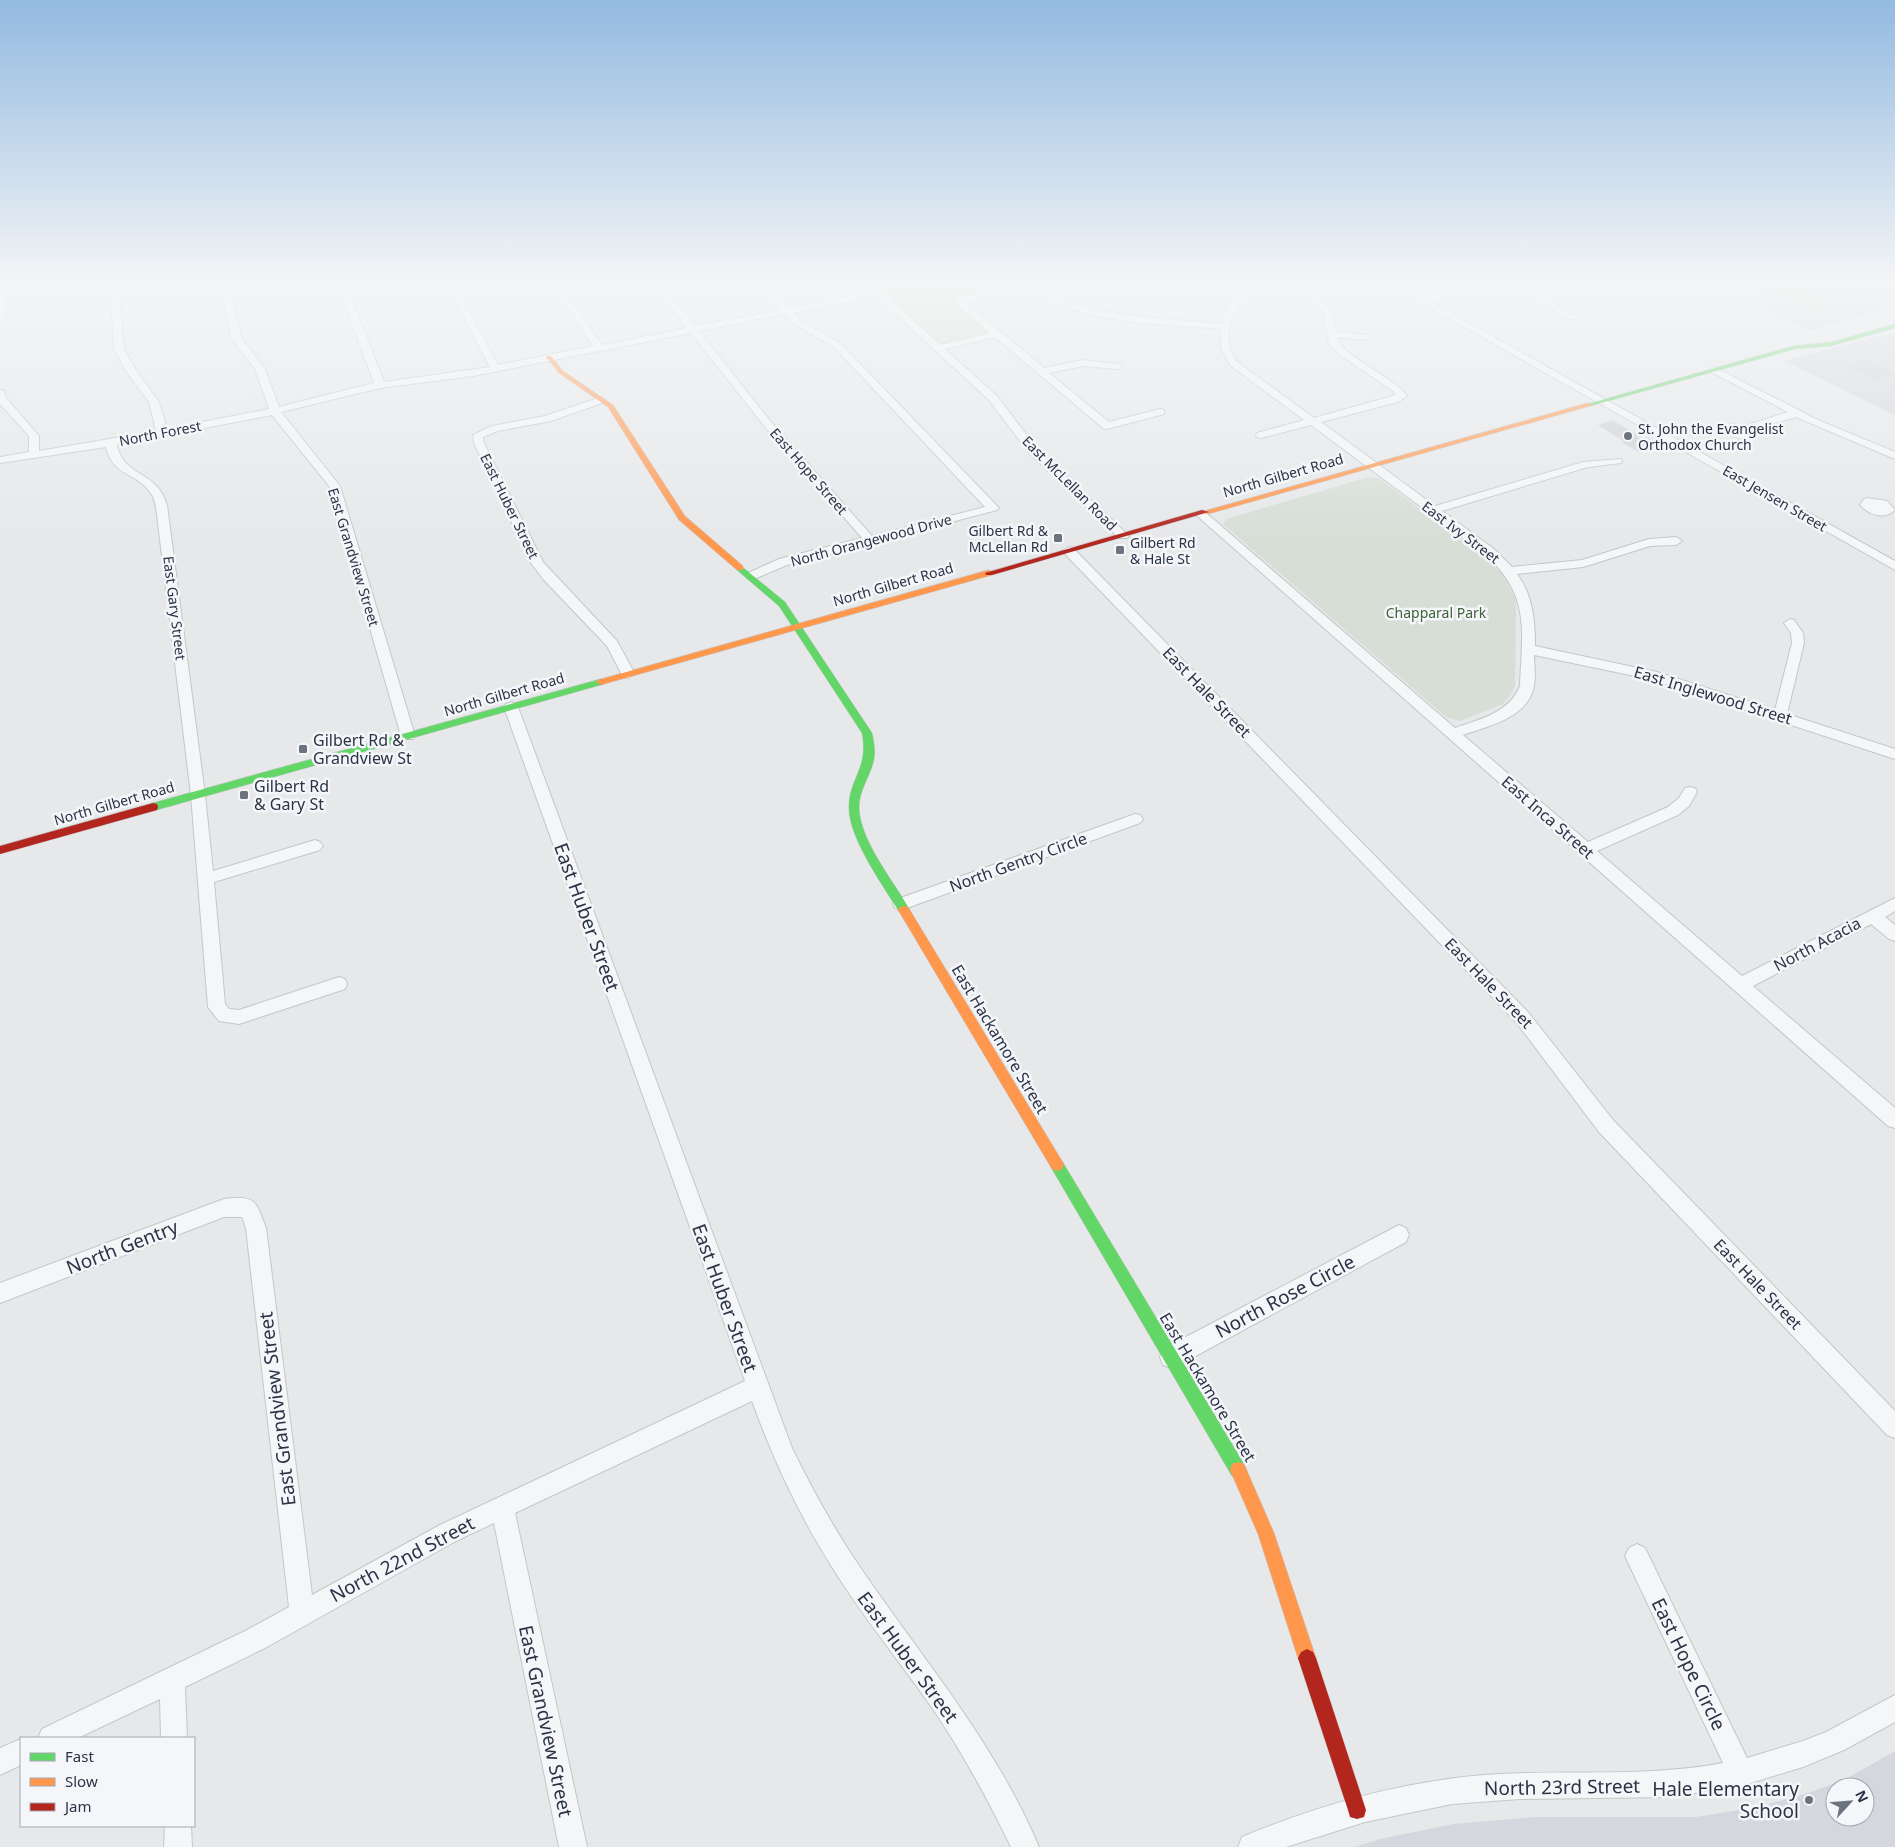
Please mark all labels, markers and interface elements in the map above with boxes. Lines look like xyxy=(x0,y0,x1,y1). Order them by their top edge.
street label: North Forest xyxy=(117,416,203,450)
place label: St. John the Evangelist Orthodox Church xyxy=(1638,419,1784,454)
street label: East Hope Street xyxy=(766,424,852,518)
marker: St. John the Evangelist Orthodox Church xyxy=(1622,430,1634,442)
street label: East McLellan Road xyxy=(1018,431,1122,535)
street label: North Gilbert Road xyxy=(1221,449,1345,501)
street label: East Huber Street xyxy=(476,450,544,562)
street label: East Jensen Street xyxy=(1719,460,1831,536)
street label: East Grandview Street xyxy=(324,485,384,629)
street label: East Ivy Street xyxy=(1418,496,1504,568)
street label: North Orangewood Drive xyxy=(788,509,954,571)
place label: Gilbert Rd & McLellan Rd xyxy=(968,521,1049,556)
marker: Gilbert Rd & McLellan Rd xyxy=(1052,532,1064,544)
place label: Gilbert Rd & Hale St xyxy=(1130,533,1196,568)
marker: Gilbert Rd & Hale St xyxy=(1114,544,1126,556)
street label: East Gary Street xyxy=(159,555,191,661)
street label: North Gilbert Road xyxy=(831,558,955,610)
park label: Chapparal Park xyxy=(1386,603,1487,622)
street label: East Hale Street xyxy=(1158,642,1256,742)
street label: East Inglewood Street xyxy=(1631,660,1795,730)
street label: North Gilbert Road xyxy=(442,668,566,720)
place label: Gilbert Rd & Grandview St xyxy=(313,729,412,769)
marker: Gilbert Rd & Grandview St xyxy=(297,743,309,755)
street label: East Inca Street xyxy=(1497,771,1599,864)
place label: Gilbert Rd & Gary St xyxy=(254,775,329,815)
street label: North Gilbert Road xyxy=(52,777,176,829)
marker: Gilbert Rd & Gary St xyxy=(238,789,250,801)
street label: North Gentry Circle xyxy=(946,827,1090,897)
street label: East Huber Street xyxy=(548,839,626,995)
street label: North Acacia xyxy=(1769,912,1865,976)
street label: East Hale Street xyxy=(1440,933,1538,1033)
street label: East Hackamore Street xyxy=(947,960,1053,1118)
street label: North Gentry xyxy=(62,1214,182,1280)
street label: East Huber Street xyxy=(686,1220,764,1376)
street label: East Hale Street xyxy=(1709,1234,1807,1334)
street label: North Rose Circle xyxy=(1211,1248,1359,1344)
street label: East Hackamore Street xyxy=(1155,1308,1261,1466)
street label: East Grandview Street xyxy=(252,1310,302,1508)
street label: North 22nd Street xyxy=(325,1510,479,1608)
street label: East Huber Street xyxy=(852,1586,964,1728)
street label: East Hope Circle xyxy=(1646,1594,1732,1734)
street label: East Grandview Street xyxy=(513,1623,579,1819)
legend xyxy=(20,1737,195,1827)
text: Fast xyxy=(65,1746,94,1766)
text: Slow xyxy=(65,1771,98,1791)
street label: North 23rd Street xyxy=(1484,1773,1640,1801)
place label: Hale Elementary School xyxy=(1652,1776,1799,1824)
north arrow xyxy=(1825,1777,1875,1827)
text: N xyxy=(1851,1787,1873,1805)
marker: Hale Elementary School xyxy=(1803,1794,1815,1806)
text: Jam xyxy=(63,1796,92,1816)

